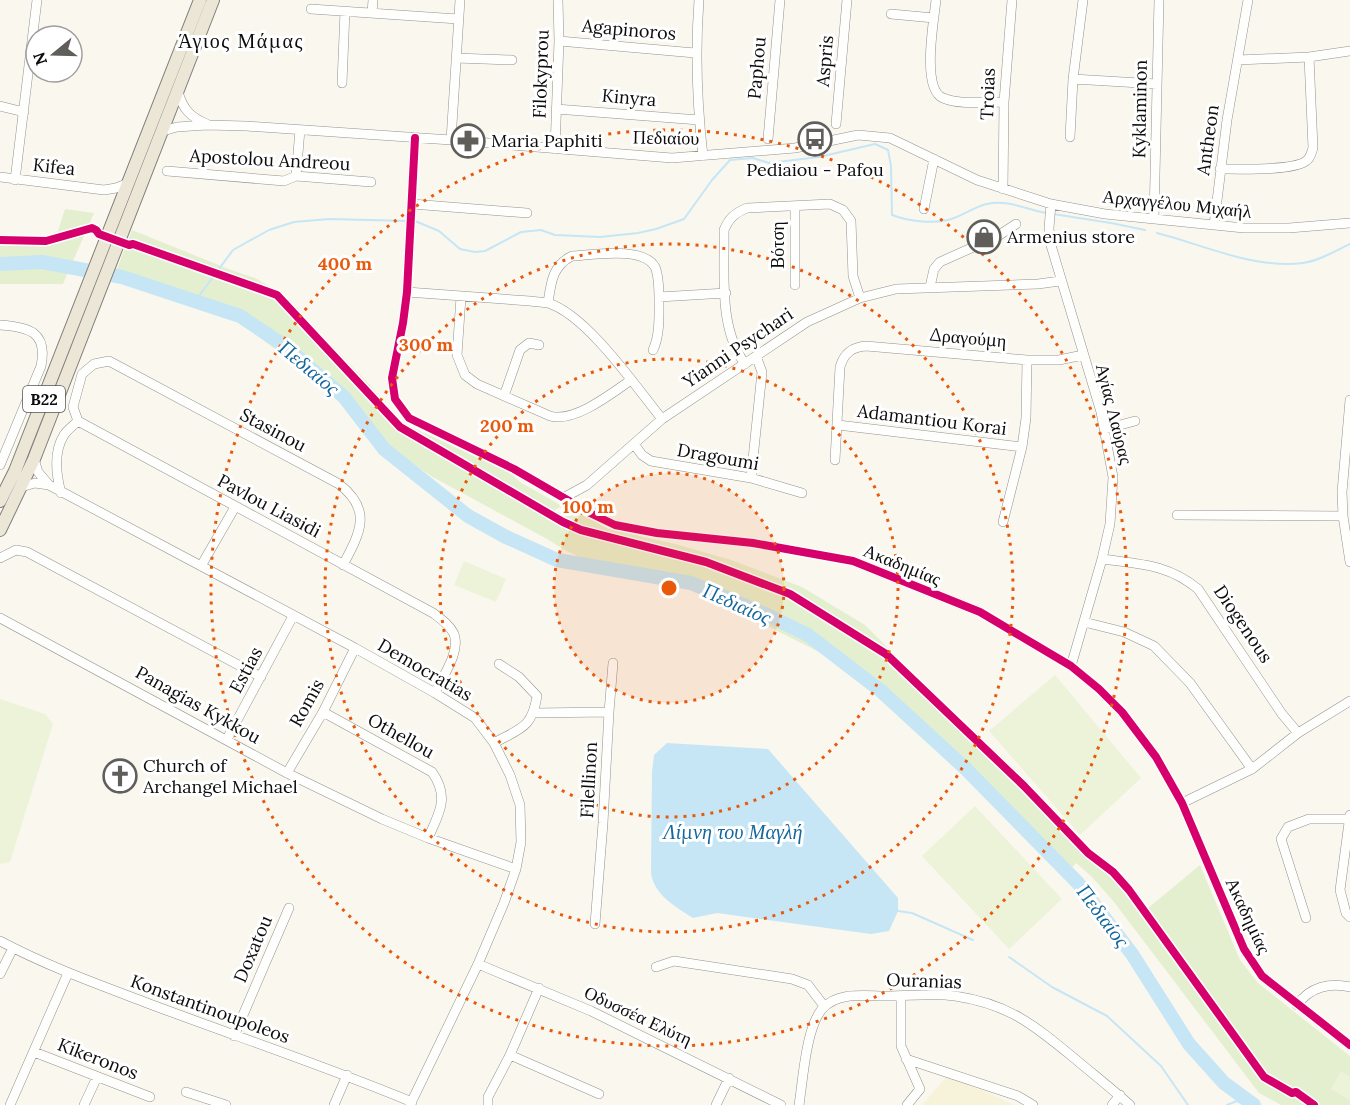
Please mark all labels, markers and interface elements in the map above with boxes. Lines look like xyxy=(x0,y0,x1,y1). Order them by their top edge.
street label: Agapinoros xyxy=(580,14,677,45)
north arrow xyxy=(24,24,84,84)
district label: Άγιος Μάμας xyxy=(178,28,304,53)
street label: Filokyprou xyxy=(527,29,554,119)
street label: Aspris xyxy=(811,34,838,89)
street label: Paphou xyxy=(742,35,771,100)
text: N xyxy=(28,50,51,68)
street label: Kyklaminon xyxy=(1127,59,1152,158)
street label: Troias xyxy=(975,68,1000,120)
street label: Kinyra xyxy=(601,84,657,111)
street label: Antheon xyxy=(1191,103,1224,178)
bus stop icon: Pediaiou - Pafou xyxy=(797,121,833,157)
pharmacy icon: Maria Paphiti xyxy=(450,123,486,159)
street label: Πεδιαίου xyxy=(632,125,700,150)
place label: Maria Paphiti xyxy=(491,129,603,152)
street label: Apostolou Andreou xyxy=(188,144,351,175)
street label: Kifea xyxy=(32,153,76,180)
place label: Pediaiou - Pafou xyxy=(746,158,884,181)
street label: Αρχαγγέλου Μιχαήλ xyxy=(1101,184,1253,223)
shop icon: Armenius store xyxy=(966,219,1002,255)
street label: Βότση xyxy=(766,221,789,269)
place label: Armenius store xyxy=(1006,225,1135,248)
text: 400 m xyxy=(318,252,372,275)
street label: Yianni Psychari xyxy=(677,302,797,394)
street label: Δραγούμη xyxy=(929,323,1008,352)
text: 300 m xyxy=(399,333,454,356)
water label: Πεδιαίος xyxy=(274,335,346,401)
street label: Αγίας Λαύρας xyxy=(1091,361,1138,467)
road number: B22 xyxy=(23,386,65,412)
street label: Adamantiou Korai xyxy=(855,399,1008,440)
street label: Stasinou xyxy=(236,403,311,457)
text: 200 m xyxy=(480,414,534,437)
street label: Dragoumi xyxy=(675,438,761,475)
street label: Pavlou Liasidi xyxy=(214,469,325,542)
text: 100 m xyxy=(562,495,614,518)
street label: Ακαδημίας xyxy=(860,539,944,591)
water label: Πεδιαίος xyxy=(699,577,776,630)
centre of rings xyxy=(659,578,679,598)
street label: Diogenous xyxy=(1209,580,1278,667)
street label: Democratias xyxy=(374,633,477,706)
street label: Estias xyxy=(224,643,267,697)
street label: Panagias Kykkou xyxy=(132,661,265,749)
street label: Romis xyxy=(284,675,329,731)
street label: Othellou xyxy=(364,708,439,763)
street label: Filellinon xyxy=(575,741,602,819)
place label: Church of Archangel Michael xyxy=(142,754,298,798)
church icon: Church of Archangel Michael xyxy=(102,758,138,794)
water label: Λίμνη του Μαγλή xyxy=(662,819,802,844)
street label: Ακαδημίας xyxy=(1221,874,1276,958)
water label: Πεδιαίος xyxy=(1072,879,1136,953)
street label: Doxatou xyxy=(228,911,277,986)
street label: Ouranias xyxy=(886,968,962,993)
street label: Konstantinoupoleos xyxy=(127,969,293,1048)
street label: Οδυσσέα Ελύτη xyxy=(581,981,696,1051)
street label: Kikeronos xyxy=(55,1033,142,1084)

